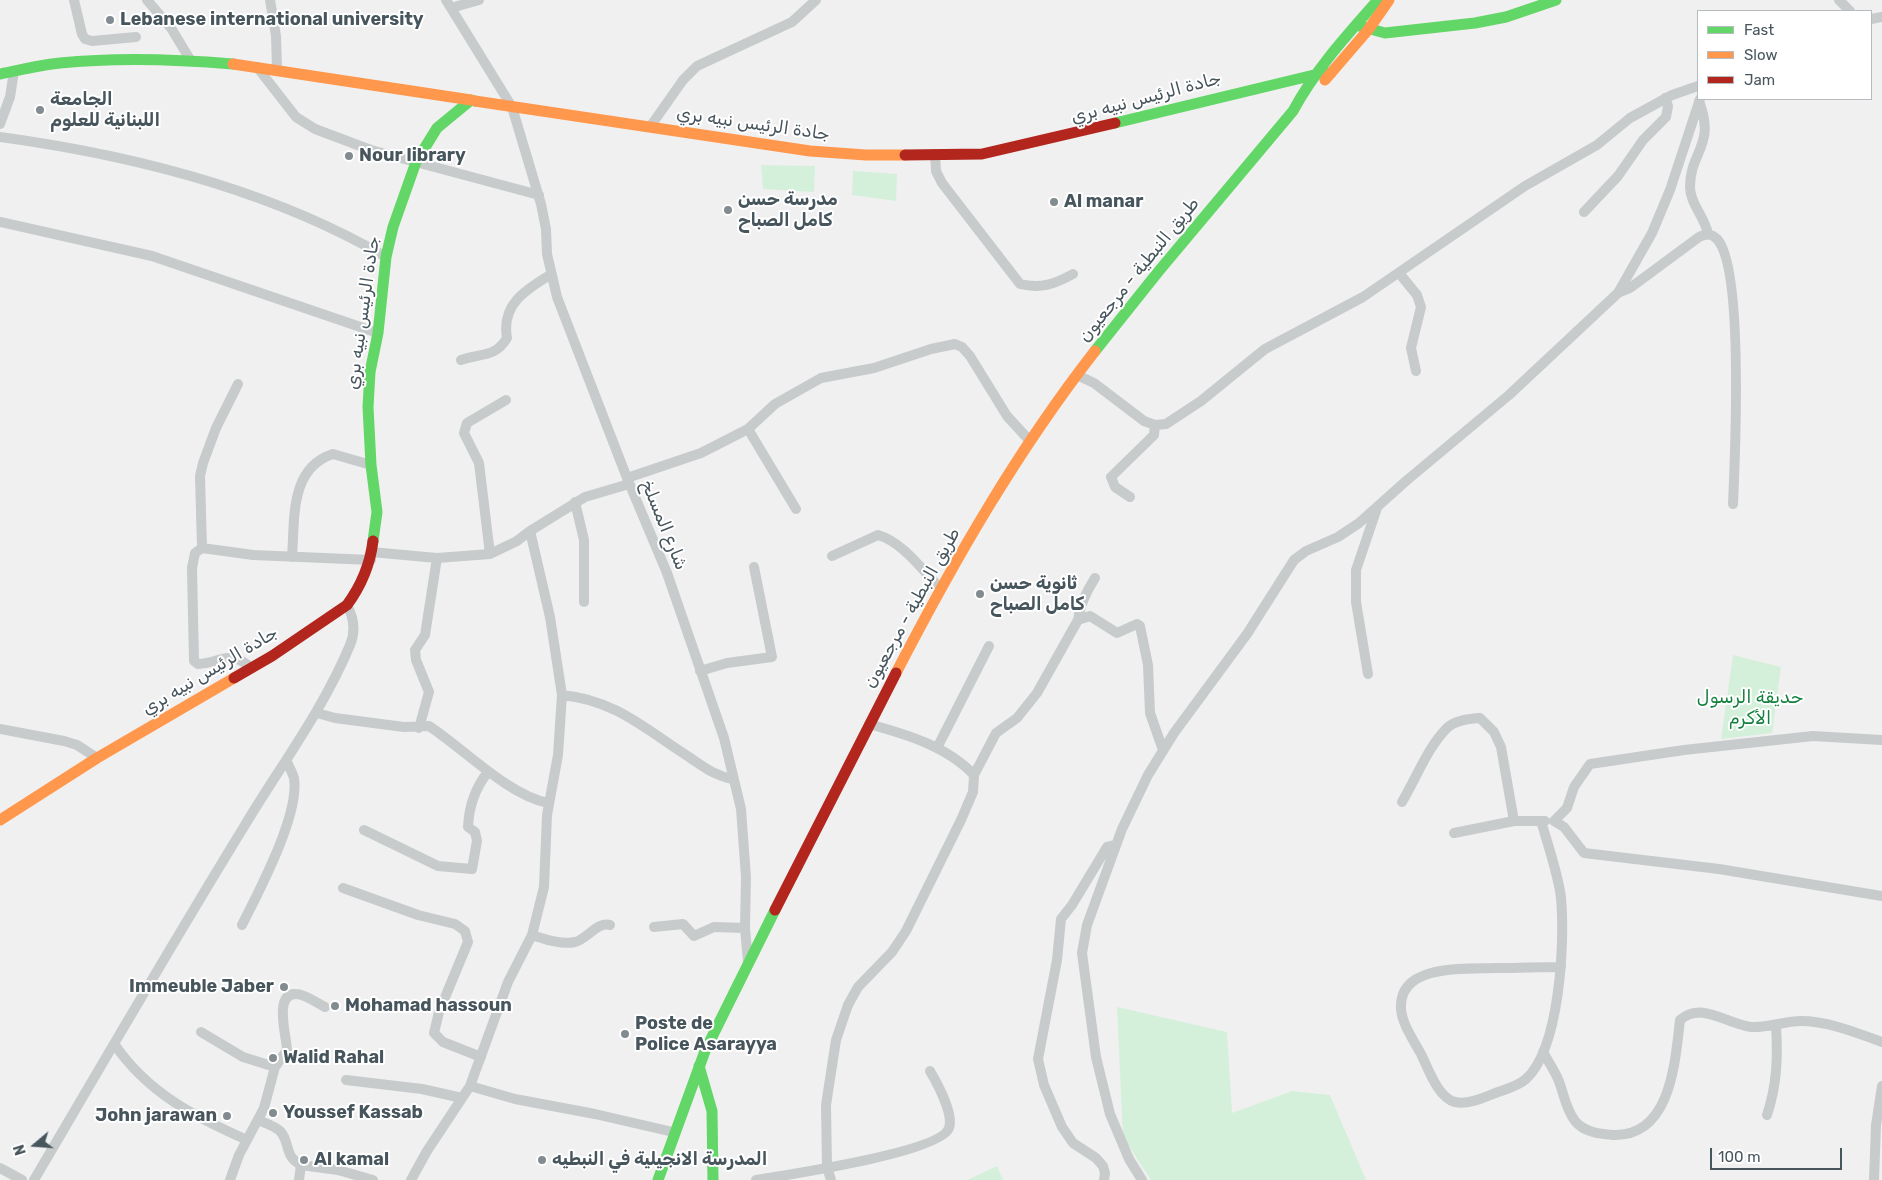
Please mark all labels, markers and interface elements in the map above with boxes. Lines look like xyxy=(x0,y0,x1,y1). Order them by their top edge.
place label: Lebanese international university xyxy=(120,9,424,31)
legend xyxy=(1697,10,1872,100)
marker: Lebanese international university xyxy=(104,14,116,26)
text: Fast xyxy=(1744,21,1774,39)
text: Slow xyxy=(1744,46,1777,64)
street label: جادة الرئيس نبيه بري xyxy=(1069,68,1223,128)
text: Jam xyxy=(1744,71,1775,89)
place label: الجامعة اللبنانية للعلوم xyxy=(50,89,160,132)
street label: جادة الرئيس نبيه بري xyxy=(675,103,831,145)
marker: الجامعة اللبنانية للعلوم xyxy=(34,104,46,116)
place label: Nour library xyxy=(359,145,466,167)
marker: Nour library xyxy=(343,150,355,162)
place label: مدرسة حسن كامل الصباح xyxy=(738,189,838,232)
place label: Al manar xyxy=(1064,191,1143,213)
street label: طريق النبطية - مرجعيون xyxy=(1074,193,1204,347)
marker: Al manar xyxy=(1048,196,1060,208)
marker: مدرسة حسن كامل الصباح xyxy=(722,204,734,216)
street label: جادة الرئيس نبيه بري xyxy=(342,235,384,391)
street label: شارع المسلخ xyxy=(636,477,692,573)
street label: طريق النبطية - مرجعيون xyxy=(859,524,965,692)
place label: ثانوية حسن كامل الصباح xyxy=(990,573,1084,616)
marker: ثانوية حسن كامل الصباح xyxy=(974,588,986,600)
street label: جادة الرئيس نبيه بري xyxy=(138,622,282,720)
park label: حديقة الرسول الأكرم xyxy=(1697,687,1803,730)
place label: Immeuble Jaber xyxy=(129,976,274,998)
marker: Immeuble Jaber xyxy=(278,981,290,993)
place label: Mohamad hassoun xyxy=(345,995,512,1017)
marker: Mohamad hassoun xyxy=(329,1000,341,1012)
place label: Poste de Police Asarayya xyxy=(635,1013,777,1056)
marker: Poste de Police Asarayya xyxy=(619,1028,631,1040)
place label: Walid Rahal xyxy=(283,1047,384,1069)
marker: Walid Rahal xyxy=(267,1052,279,1064)
place label: Youssef Kassab xyxy=(283,1102,423,1124)
place label: John jarawan xyxy=(95,1105,217,1127)
marker: Youssef Kassab xyxy=(267,1107,279,1119)
marker: John jarawan xyxy=(221,1110,233,1122)
north arrow xyxy=(10,1120,60,1170)
scale bar xyxy=(1712,1138,1844,1170)
text: N xyxy=(11,1142,30,1157)
text: 100 m xyxy=(1718,1148,1760,1166)
place label: Al kamal xyxy=(314,1149,389,1171)
place label: المدرسة الانجيلية في النبطيه xyxy=(552,1149,767,1171)
marker: Al kamal xyxy=(298,1154,310,1166)
marker: المدرسة الانجيلية في النبطيه xyxy=(536,1154,548,1166)

